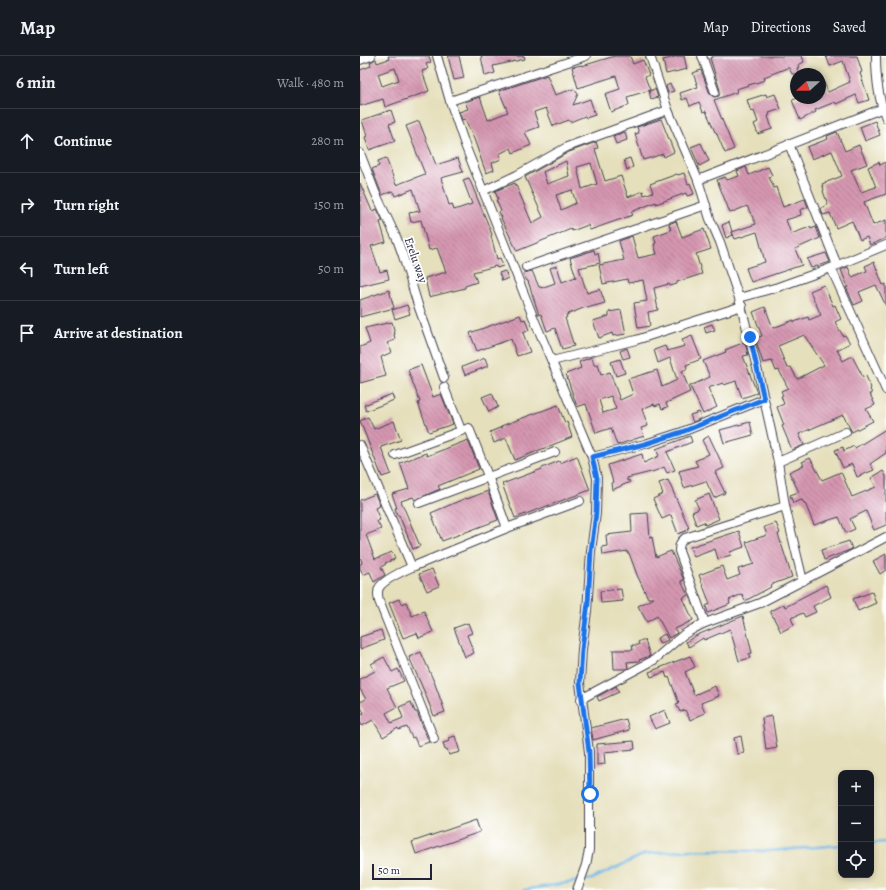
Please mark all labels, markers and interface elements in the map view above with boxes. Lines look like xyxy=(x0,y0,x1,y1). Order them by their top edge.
text: Map xyxy=(20,15,55,41)
text: Map xyxy=(703,18,729,37)
text: Directions xyxy=(751,18,811,37)
text: Saved xyxy=(833,18,866,37)
north arrow xyxy=(790,68,826,104)
text: 6 min xyxy=(16,71,56,94)
text: Walk · 480 m xyxy=(277,74,344,91)
icon: ahead xyxy=(16,130,38,152)
text: Continue xyxy=(54,131,112,151)
text: 280 m xyxy=(311,132,344,149)
icon: right xyxy=(16,194,38,216)
text: Turn right xyxy=(54,195,119,215)
text: 150 m xyxy=(314,196,344,213)
street label: Erelu way xyxy=(401,235,431,286)
icon: left xyxy=(16,258,38,280)
text: Turn left xyxy=(54,259,109,279)
text: 50 m xyxy=(318,260,344,277)
icon: arrive xyxy=(16,322,38,344)
text: Arrive at destination xyxy=(54,323,183,343)
route end xyxy=(741,328,759,346)
map controls xyxy=(838,770,874,878)
button: + xyxy=(838,770,874,806)
route start xyxy=(581,785,599,803)
button: − xyxy=(838,806,874,842)
button: locate xyxy=(838,842,874,878)
scale bar xyxy=(372,862,432,881)
text: 50 m xyxy=(378,863,400,878)

